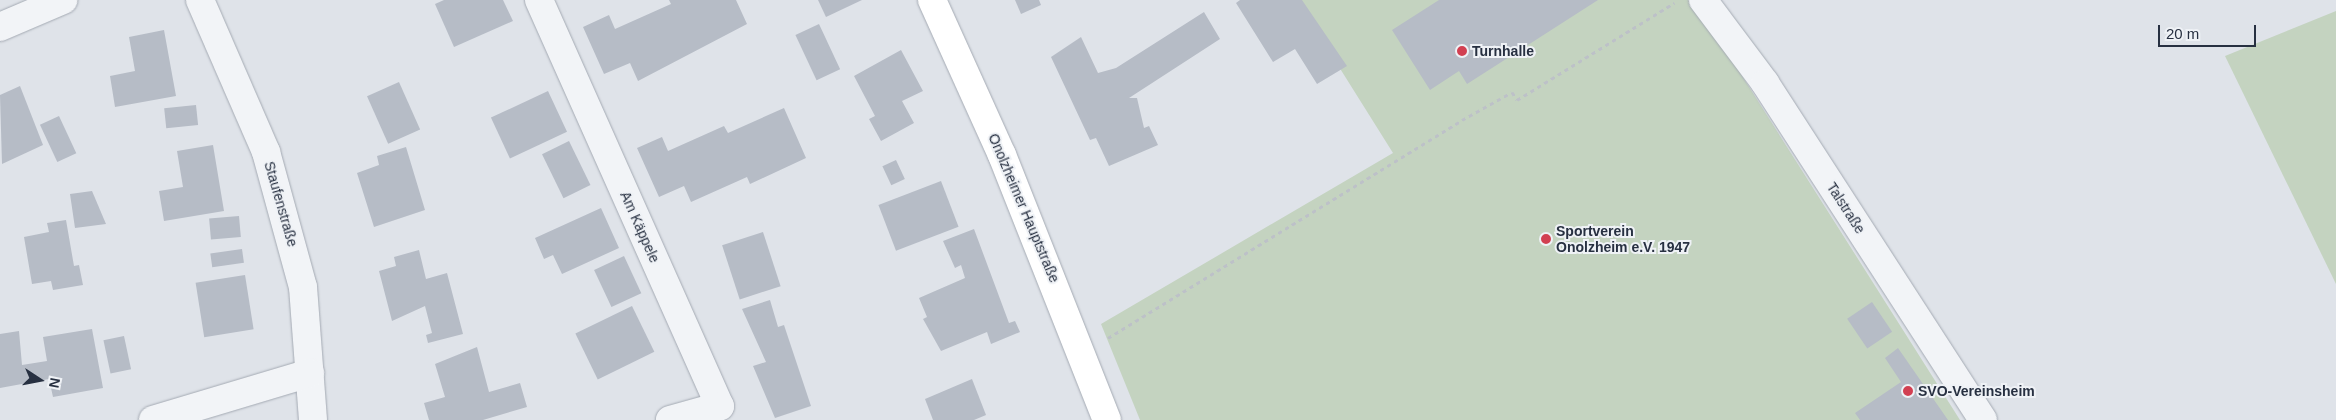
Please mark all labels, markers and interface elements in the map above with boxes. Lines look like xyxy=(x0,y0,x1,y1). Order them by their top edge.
scale bar xyxy=(2161,15,2258,47)
text: 20 m xyxy=(2166,25,2199,42)
place label: Turnhalle xyxy=(1472,43,1534,59)
marker: Turnhalle xyxy=(1456,45,1468,57)
street label: Onolzheimer Hauptstraße xyxy=(985,131,1063,285)
street label: Staufenstraße xyxy=(261,159,301,249)
street label: Talstraße xyxy=(1823,179,1869,237)
street label: Am Käppele xyxy=(617,189,663,265)
place label: Sportverein Onolzheim e.V. 1947 xyxy=(1556,223,1690,256)
marker: Sportverein Onolzheim e.V. 1947 xyxy=(1540,233,1552,245)
north arrow xyxy=(15,355,65,405)
text: N xyxy=(46,376,64,389)
place label: SVO-Vereinsheim xyxy=(1918,383,2035,399)
marker: SVO-Vereinsheim xyxy=(1902,385,1914,397)

